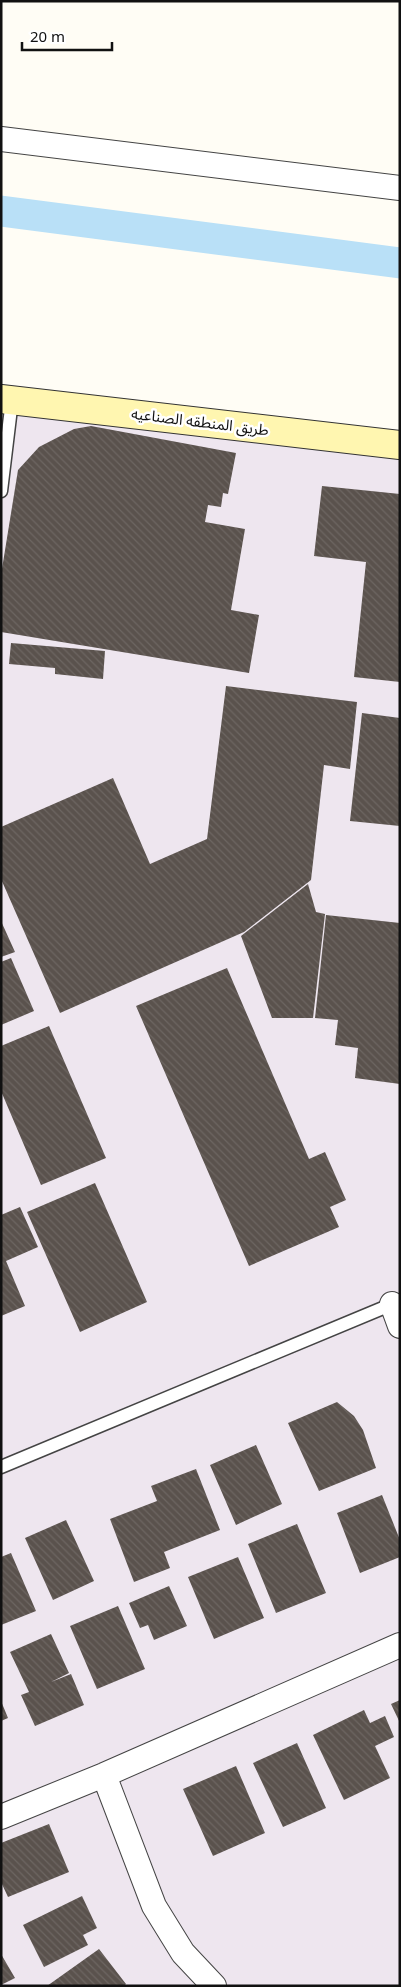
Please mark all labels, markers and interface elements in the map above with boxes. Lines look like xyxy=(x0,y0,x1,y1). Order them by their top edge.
scale bar xyxy=(22,20,112,52)
text: 20 m xyxy=(30,21,65,53)
street label: طريق المنطقه الصناعيه xyxy=(129,398,271,446)

